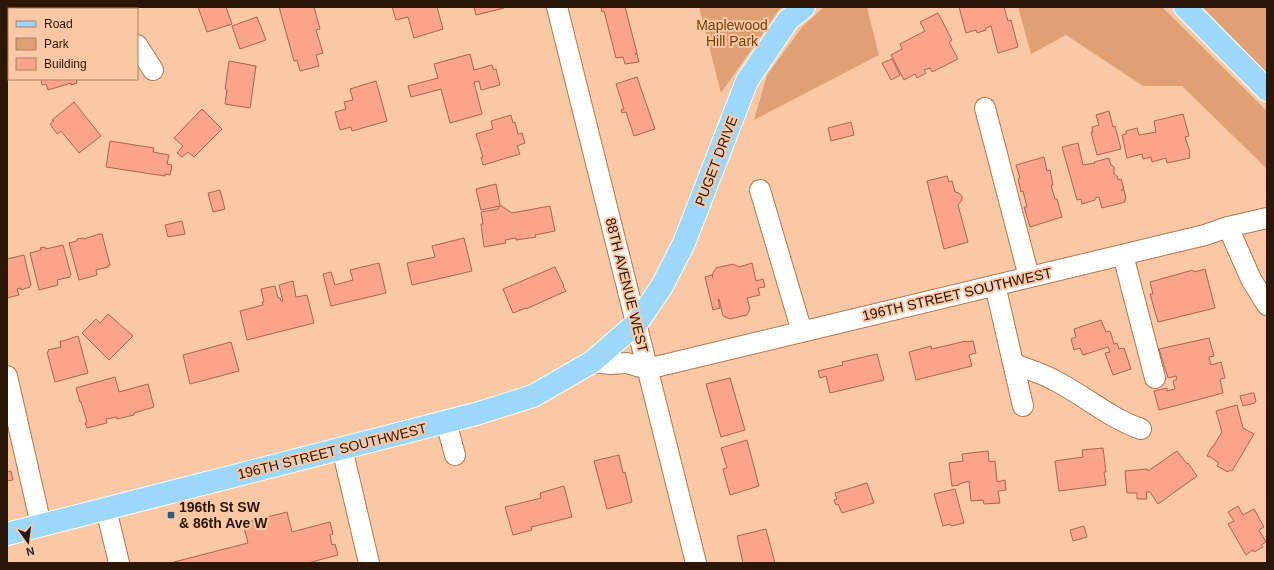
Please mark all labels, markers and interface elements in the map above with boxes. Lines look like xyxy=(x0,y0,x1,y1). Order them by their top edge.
legend xyxy=(8,8,138,80)
text: Road xyxy=(44,17,73,31)
park label: Maplewood Hill Park xyxy=(696,17,768,49)
text: Park xyxy=(44,37,70,51)
text: Building xyxy=(44,57,87,71)
street label: PUGET DRIVE xyxy=(692,114,740,208)
street label: 88TH AVENUE WEST xyxy=(603,216,652,354)
street label: 196TH STREET SOUTHWEST xyxy=(861,264,1054,324)
street label: 196TH STREET SOUTHWEST xyxy=(236,420,429,482)
place label: 196th St SW & 86th Ave W xyxy=(179,499,268,531)
marker: 196th St SW & 86th Ave W xyxy=(166,510,176,520)
north arrow xyxy=(8,522,48,562)
text: N xyxy=(25,545,36,558)

